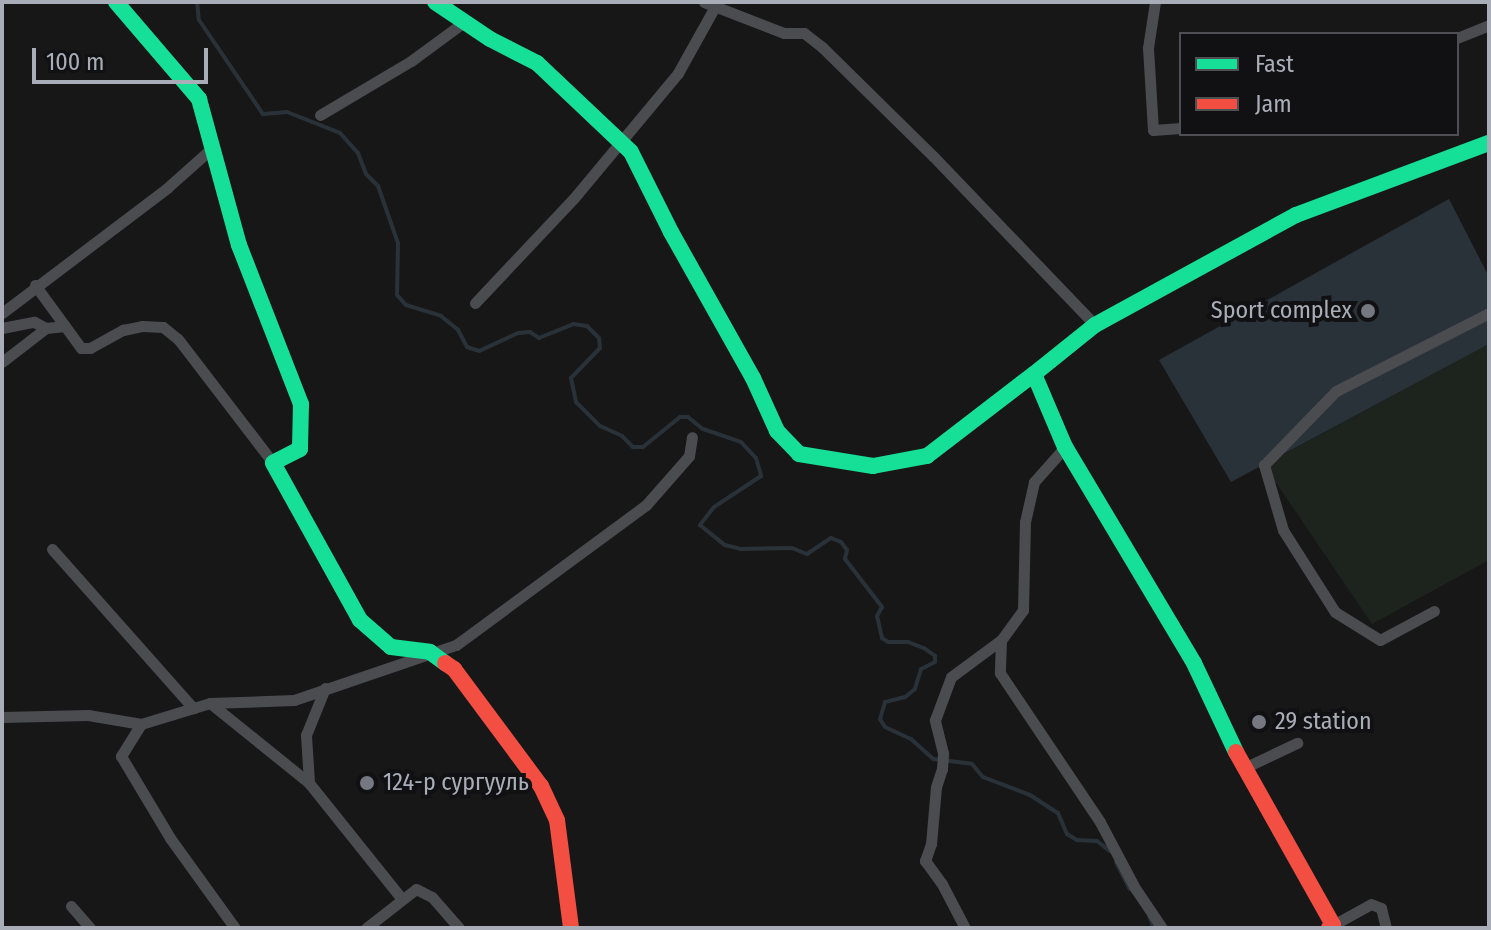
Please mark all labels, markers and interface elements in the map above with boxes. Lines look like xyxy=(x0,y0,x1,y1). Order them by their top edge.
scale bar xyxy=(36,32,212,82)
legend xyxy=(1179,32,1459,136)
text: 100 m xyxy=(46,48,104,76)
text: Fast xyxy=(1255,50,1294,78)
text: Jam xyxy=(1255,90,1292,118)
place label: Sport complex xyxy=(1211,297,1352,325)
marker: Sport complex xyxy=(1359,302,1377,320)
place label: 29 station xyxy=(1275,708,1372,736)
marker: 29 station xyxy=(1250,713,1268,731)
place label: 124-р сургууль xyxy=(383,769,529,797)
marker: 124-р сургууль xyxy=(358,774,376,792)

